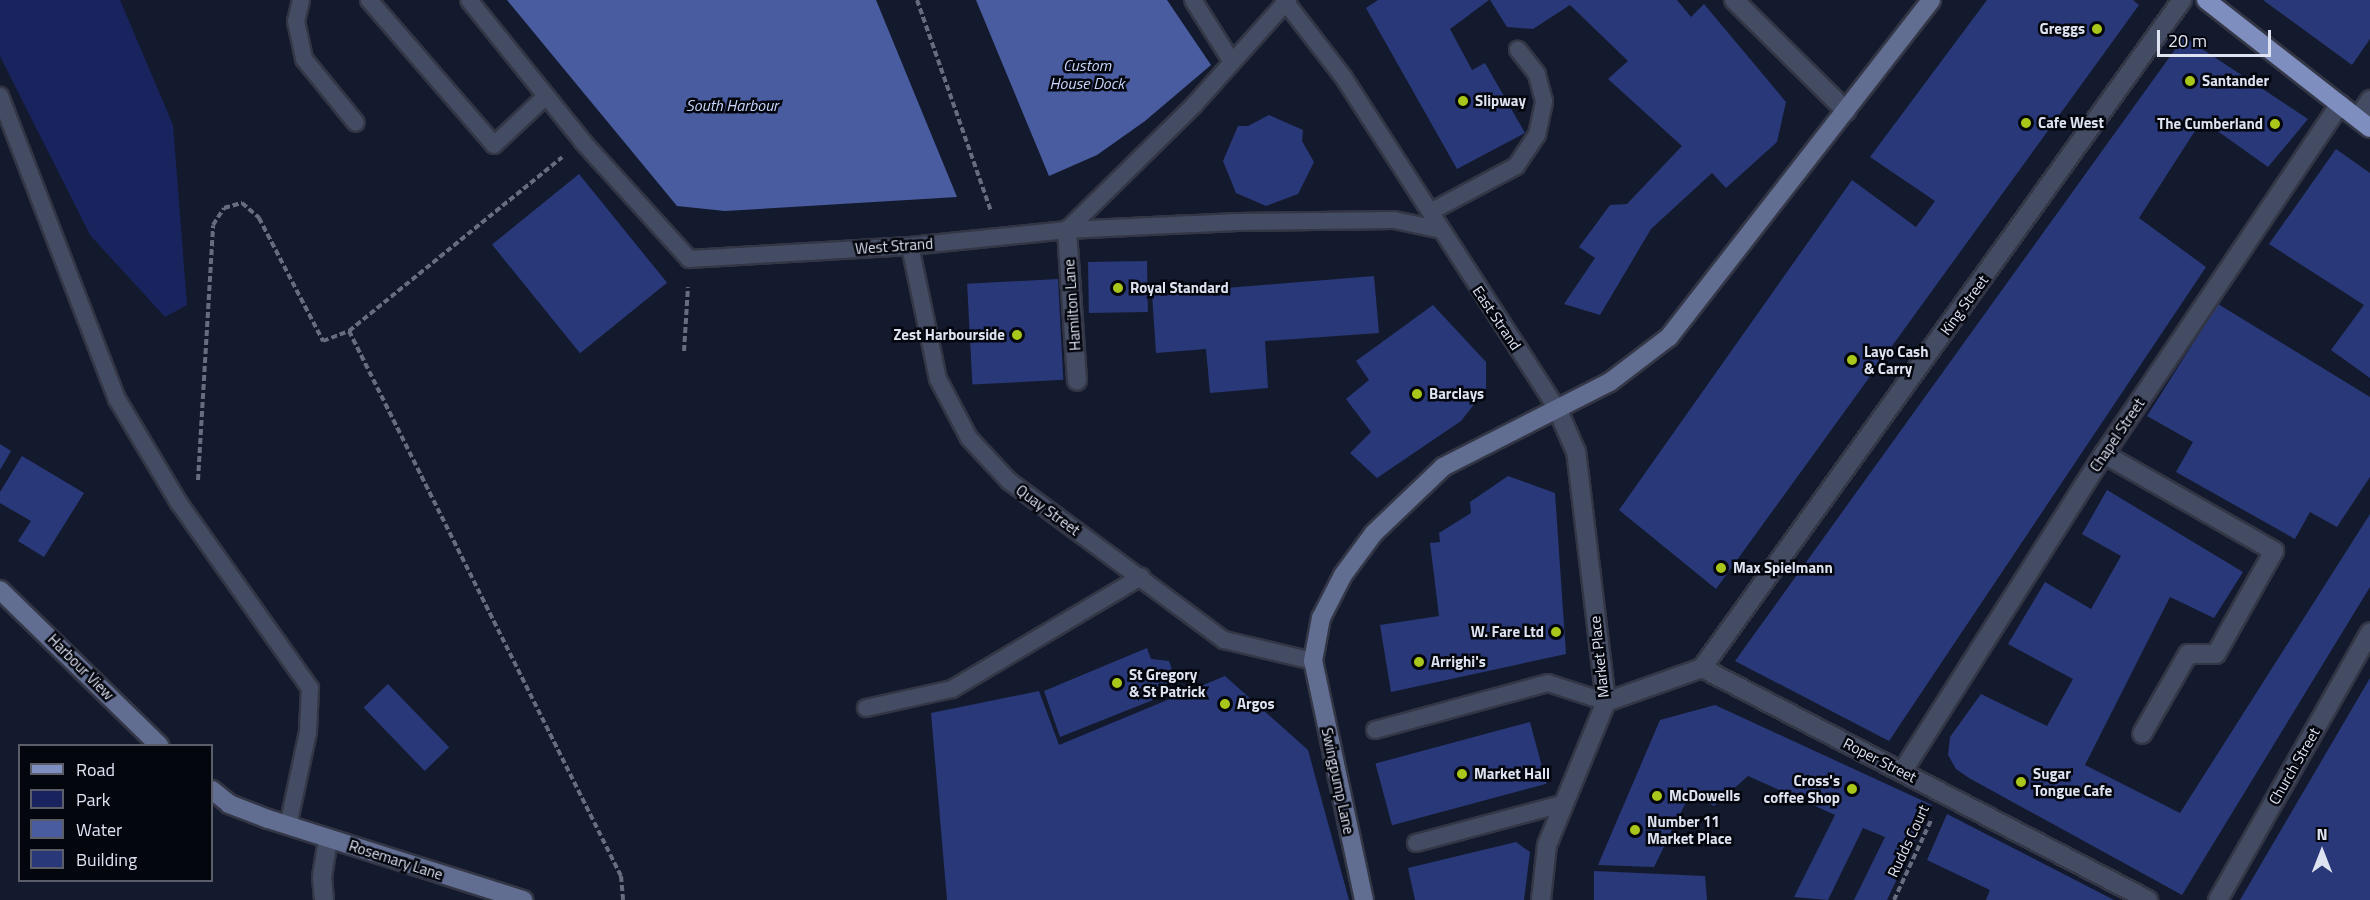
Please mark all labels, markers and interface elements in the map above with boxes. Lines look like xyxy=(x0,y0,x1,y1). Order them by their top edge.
scale bar xyxy=(2160,18,2274,56)
place label: Greggs xyxy=(2040,20,2085,38)
marker: Greggs xyxy=(2090,22,2104,36)
text: 20 m xyxy=(2168,27,2207,54)
water label: Custom House Dock xyxy=(1050,55,1124,93)
place label: Santander xyxy=(2202,72,2269,90)
marker: Santander xyxy=(2183,74,2197,88)
place label: Slipway xyxy=(1475,92,1526,110)
marker: Slipway xyxy=(1456,94,1470,108)
water label: South Harbour xyxy=(686,95,778,115)
place label: Cafe West xyxy=(2038,114,2104,132)
place label: The Cumberland xyxy=(2157,115,2263,133)
marker: Cafe West xyxy=(2019,116,2033,130)
marker: The Cumberland xyxy=(2268,117,2282,131)
street label: West Strand xyxy=(854,234,934,258)
street label: Hamilton Lane xyxy=(1060,259,1084,351)
street label: King Street xyxy=(1936,272,1992,338)
place label: Royal Standard xyxy=(1130,279,1229,297)
marker: Royal Standard xyxy=(1111,281,1125,295)
street label: East Strand xyxy=(1469,283,1525,353)
place label: Zest Harbourside xyxy=(893,326,1005,344)
marker: Zest Harbourside xyxy=(1010,328,1024,342)
place label: Layo Cash & Carry xyxy=(1864,342,1928,377)
marker: Layo Cash & Carry xyxy=(1845,353,1859,367)
place label: Barclays xyxy=(1429,385,1484,403)
marker: Barclays xyxy=(1410,387,1424,401)
street label: Chapel Street xyxy=(2086,395,2148,475)
street label: Quay Street xyxy=(1013,481,1083,539)
place label: Max Spielmann xyxy=(1733,559,1833,577)
marker: Max Spielmann xyxy=(1714,561,1728,575)
street label: Market Place xyxy=(1586,615,1612,699)
place label: W. Fare Ltd xyxy=(1471,623,1544,641)
marker: W. Fare Ltd xyxy=(1549,625,1563,639)
street label: Harbour View xyxy=(44,630,118,704)
place label: Arrighi's xyxy=(1431,653,1486,671)
marker: Arrighi's xyxy=(1412,655,1426,669)
place label: St Gregory & St Patrick xyxy=(1129,665,1205,700)
marker: St Gregory & St Patrick xyxy=(1110,676,1124,690)
place label: Argos xyxy=(1237,695,1275,713)
marker: Argos xyxy=(1218,697,1232,711)
street label: Church Street xyxy=(2265,724,2323,808)
street label: Swingpump Lane xyxy=(1318,726,1358,836)
street label: Roper Street xyxy=(1840,734,1920,786)
legend xyxy=(18,744,213,882)
text: Road xyxy=(76,756,115,783)
place label: Sugar Tongue Cafe xyxy=(2033,764,2112,799)
place label: Market Hall xyxy=(1474,765,1550,783)
marker: Market Hall xyxy=(1455,767,1469,781)
place label: Cross's coffee Shop xyxy=(1764,771,1840,806)
marker: Sugar Tongue Cafe xyxy=(2014,775,2028,789)
marker: Cross's coffee Shop xyxy=(1845,782,1859,796)
text: Park xyxy=(76,786,110,813)
place label: McDowells xyxy=(1669,787,1740,805)
marker: McDowells xyxy=(1650,789,1664,803)
street label: Rudds Court xyxy=(1883,802,1933,880)
place label: Number 11 Market Place xyxy=(1647,812,1732,847)
text: Water xyxy=(76,816,122,843)
north arrow xyxy=(2292,822,2352,882)
text: N xyxy=(2316,822,2328,846)
marker: Number 11 Market Place xyxy=(1628,823,1642,837)
street label: Rosemary Lane xyxy=(347,836,445,884)
text: Building xyxy=(76,846,137,873)

